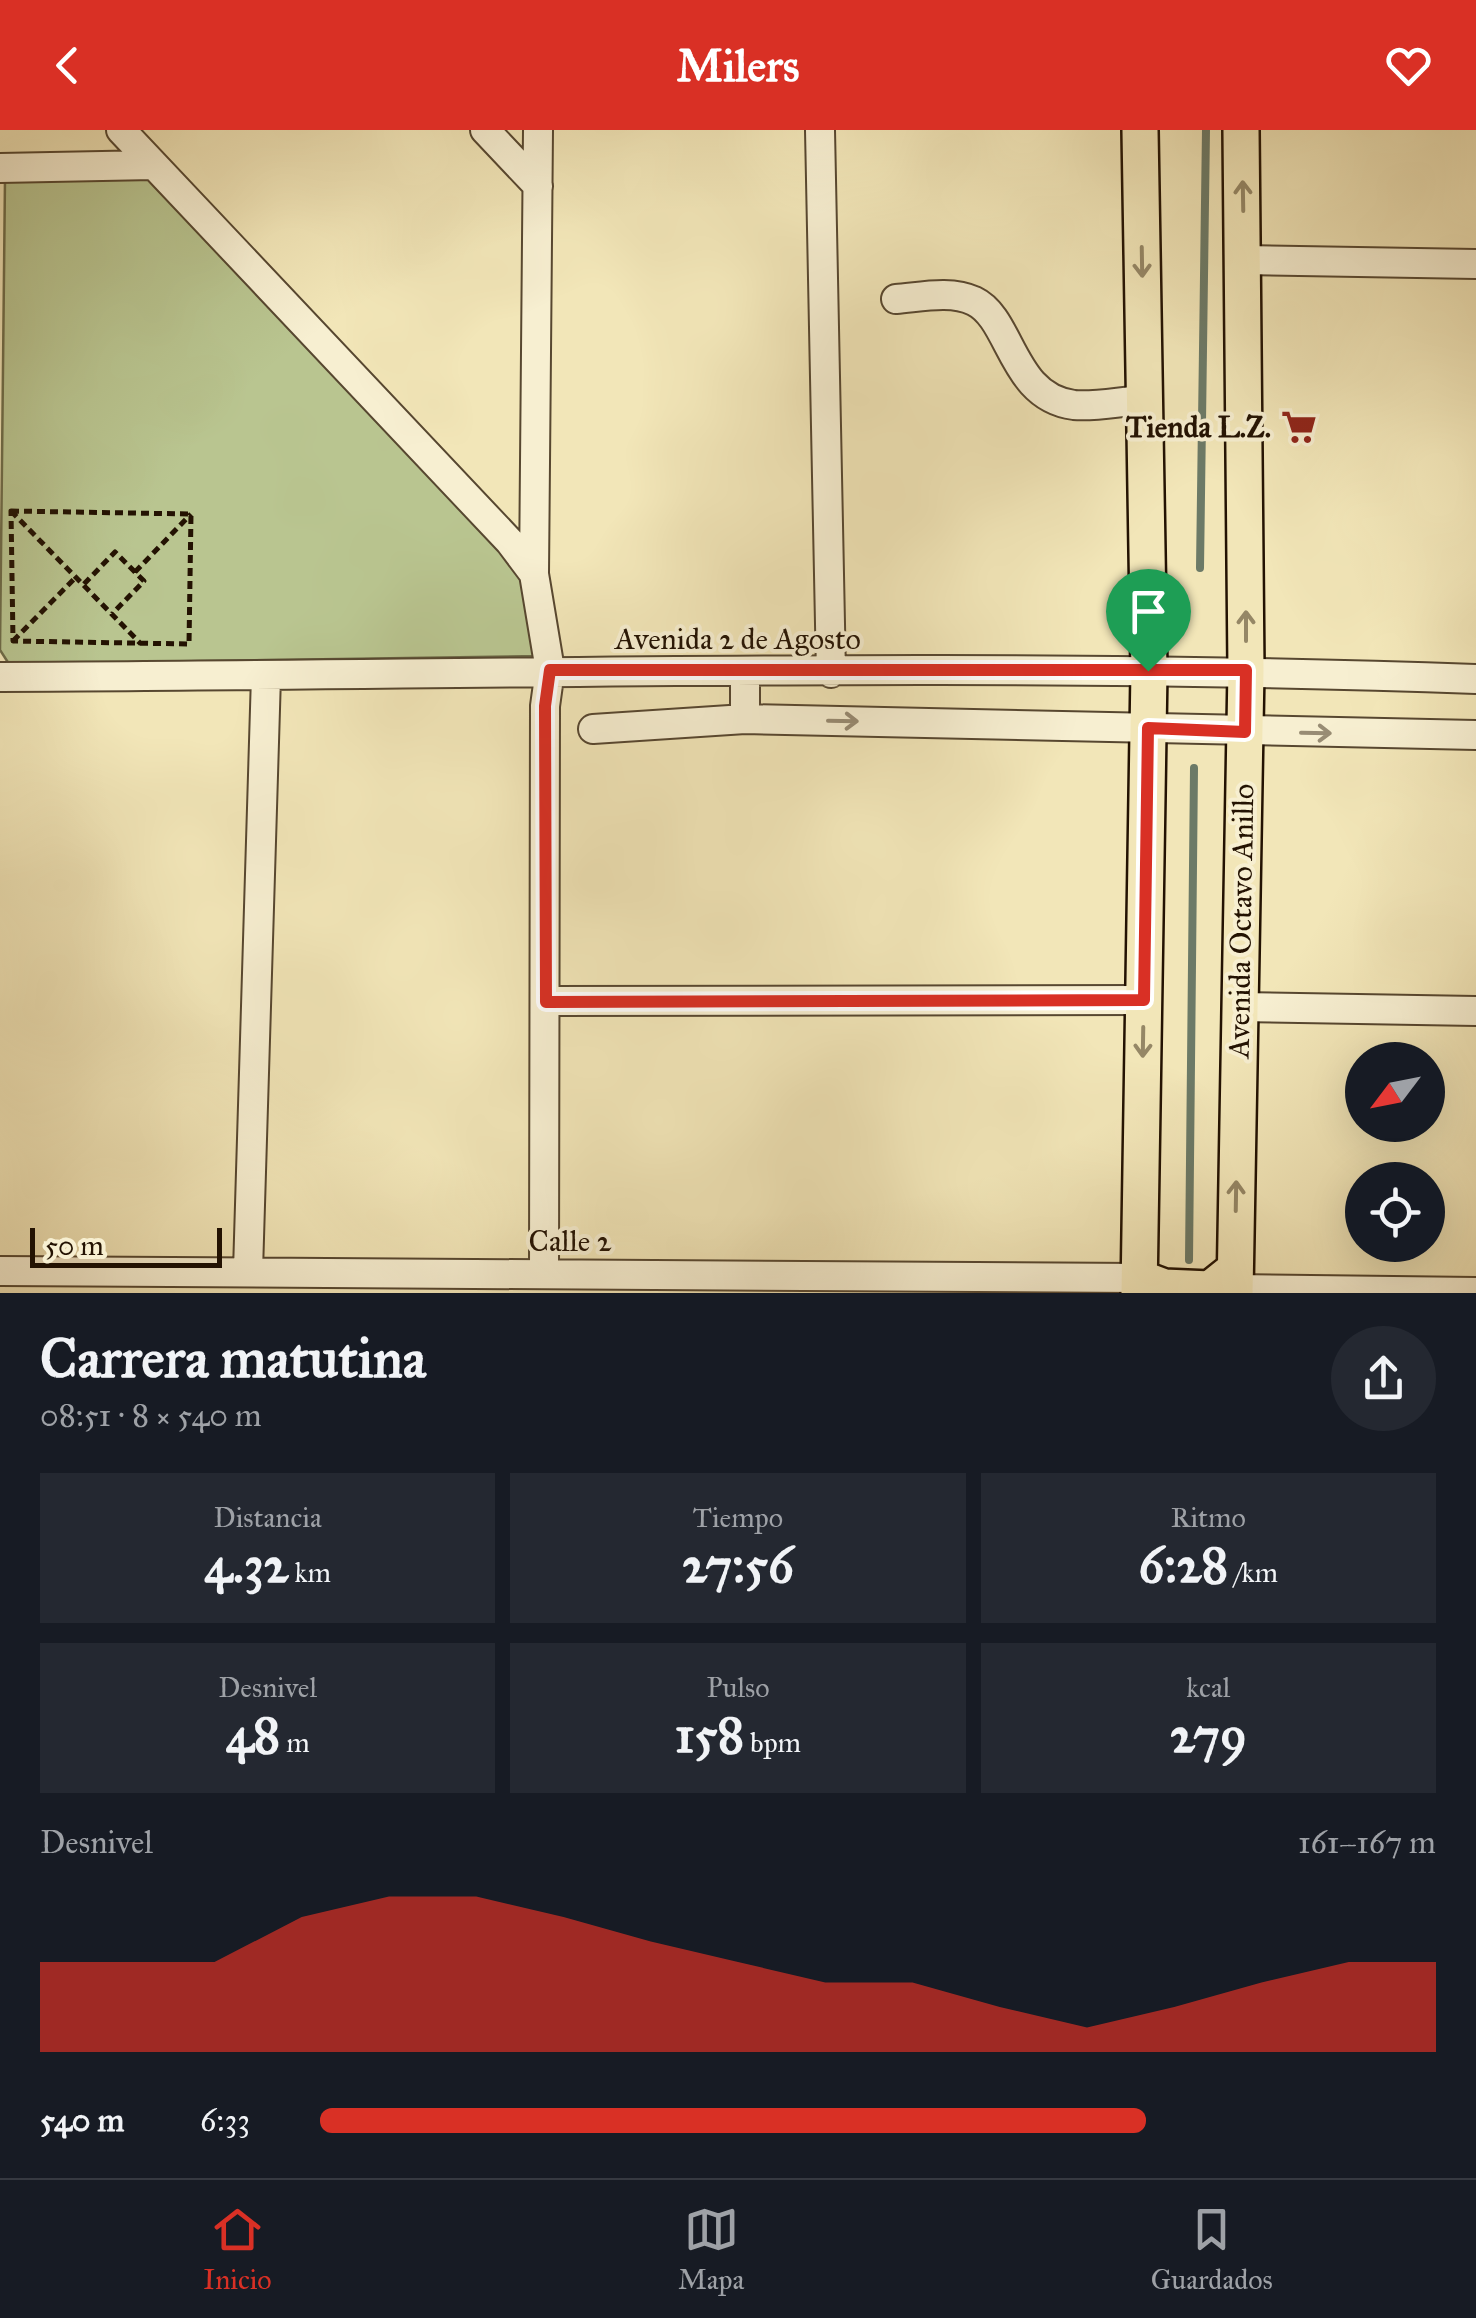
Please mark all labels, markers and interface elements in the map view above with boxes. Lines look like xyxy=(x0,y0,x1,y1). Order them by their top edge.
icon: back xyxy=(40,38,95,93)
text: Milers xyxy=(677,38,799,93)
icon: heart xyxy=(1381,38,1436,93)
one-way arrow xyxy=(1233,180,1252,212)
one-way arrow xyxy=(1132,246,1152,278)
supermarket icon: Tienda L.Z. xyxy=(1280,408,1318,446)
place label: Tienda L.Z. xyxy=(1126,409,1271,445)
pin xyxy=(1106,569,1191,672)
icon: arrive xyxy=(1121,584,1176,639)
one-way arrow xyxy=(1236,610,1256,642)
street label: Avenida 2 de Agosto xyxy=(613,621,861,657)
one-way arrow xyxy=(826,712,858,731)
one-way arrow xyxy=(1299,723,1331,742)
street label: Avenida Octavo Anillo xyxy=(1221,783,1261,1061)
one-way arrow xyxy=(1134,1026,1152,1058)
north arrow xyxy=(1345,1042,1445,1142)
map controls xyxy=(1345,1042,1445,1262)
button: locate xyxy=(1345,1162,1445,1262)
one-way arrow xyxy=(1226,1180,1246,1212)
scale bar xyxy=(30,1223,222,1268)
street label: Calle 2 xyxy=(529,1223,612,1259)
text: 50 m xyxy=(45,1228,104,1263)
text: Carrera matutina xyxy=(40,1325,426,1392)
button: share xyxy=(1331,1326,1436,1431)
text: 08:51 · 8 × 540 m xyxy=(40,1396,262,1435)
text: Distancia xyxy=(214,1500,322,1535)
text: Tiempo xyxy=(693,1500,783,1535)
text: Ritmo xyxy=(1171,1500,1246,1535)
text: 4.32 xyxy=(204,1535,288,1596)
text: 27:56 xyxy=(682,1535,794,1596)
text: 6:28 xyxy=(1139,1535,1228,1596)
text: km xyxy=(288,1555,331,1590)
text: /km xyxy=(1228,1555,1278,1590)
text: Desnivel xyxy=(218,1670,317,1705)
text: Pulso xyxy=(706,1670,770,1705)
text: kcal xyxy=(1186,1670,1230,1705)
text: 48 xyxy=(226,1705,280,1766)
text: 158 xyxy=(675,1705,744,1766)
text: 279 xyxy=(1170,1705,1247,1766)
text: m xyxy=(280,1725,310,1760)
text: bpm xyxy=(744,1725,801,1760)
text: Desnivel xyxy=(40,1823,153,1862)
text: 161–167 m xyxy=(1298,1823,1436,1862)
text: 540 m xyxy=(40,2101,124,2140)
text: 6:33 xyxy=(200,2101,250,2140)
tab: Inicio xyxy=(203,2202,272,2297)
tab: Mapa xyxy=(678,2202,744,2297)
tab: Guardados xyxy=(1151,2202,1273,2297)

